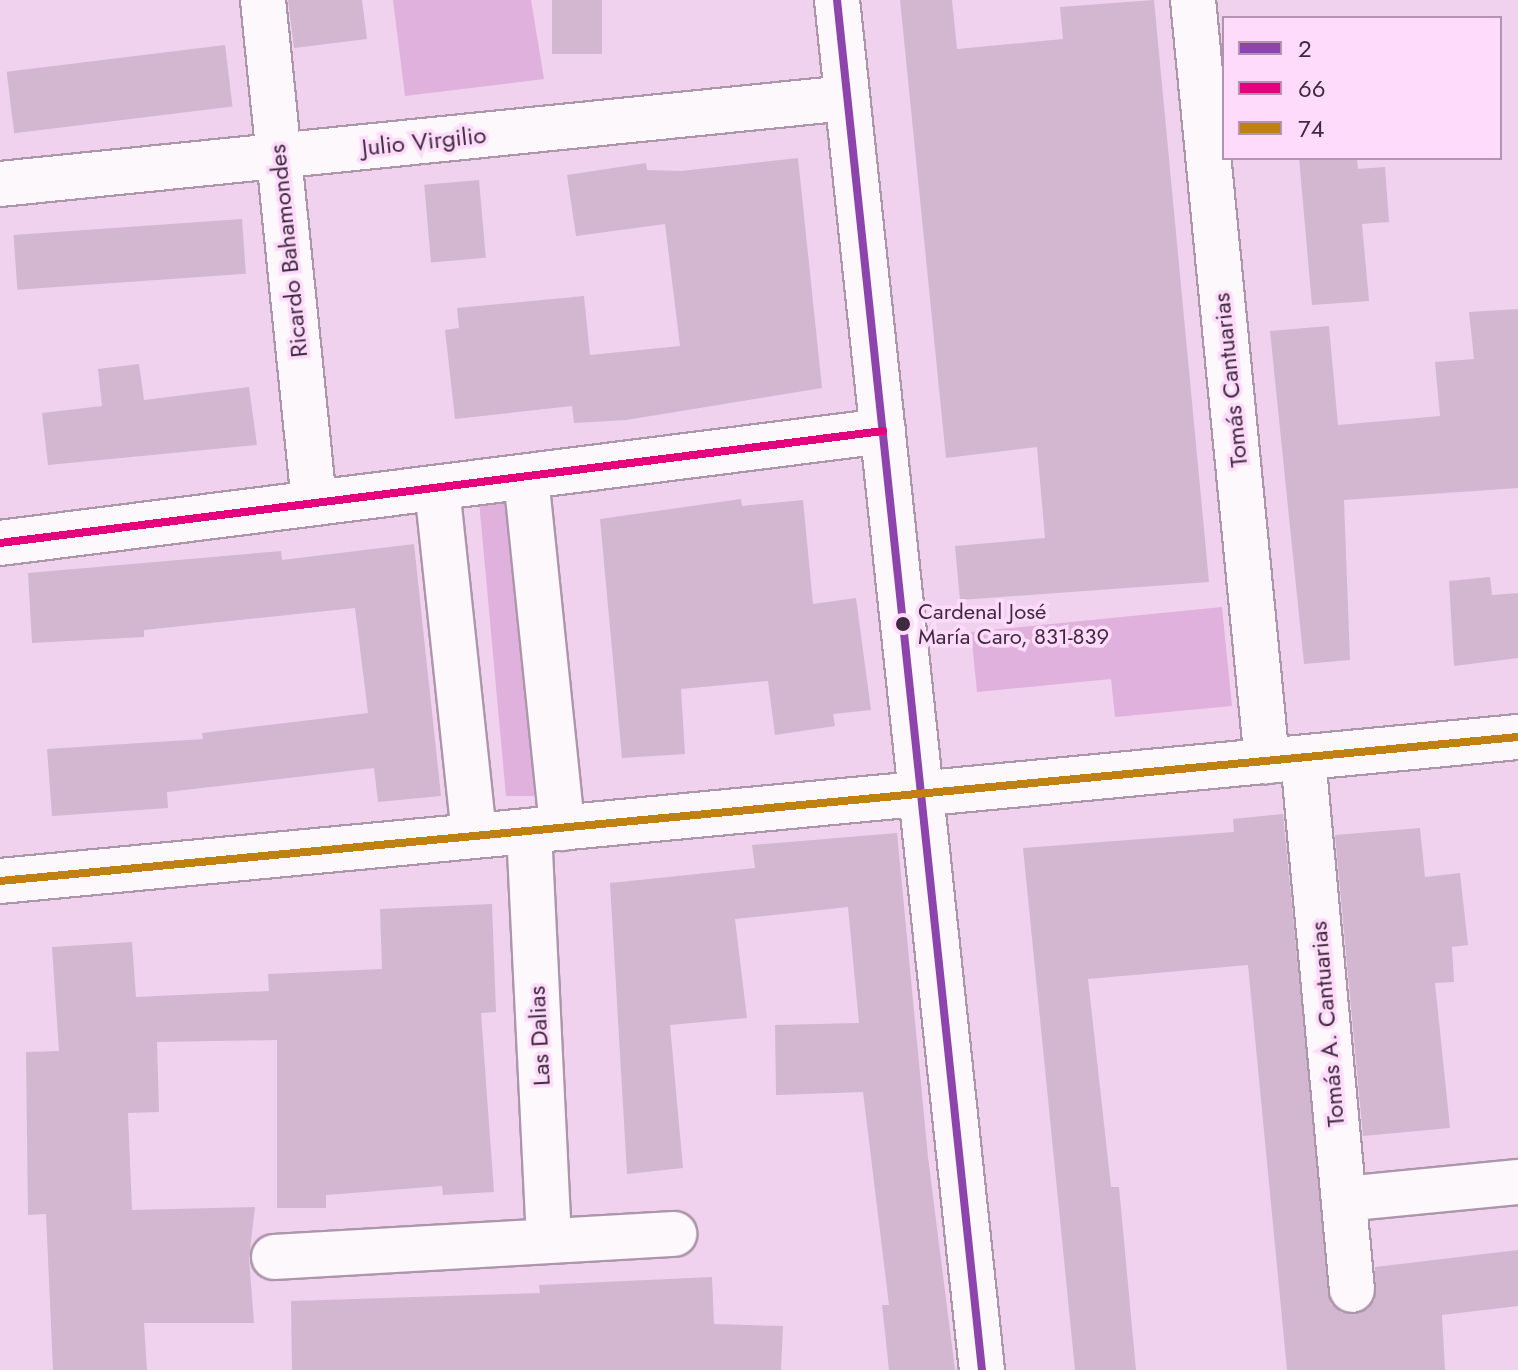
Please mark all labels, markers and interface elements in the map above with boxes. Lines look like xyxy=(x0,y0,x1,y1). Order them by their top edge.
legend xyxy=(1222,16,1502,160)
text: 2 xyxy=(1298,31,1312,66)
text: 66 xyxy=(1298,71,1326,106)
text: 74 xyxy=(1298,111,1325,146)
street label: Julio Virgilio xyxy=(360,120,488,162)
street label: Ricardo Bahamondes xyxy=(262,143,314,359)
street label: Tomás Cantuarias xyxy=(1207,291,1253,469)
place label: Cardenal José María Caro, 831-839 xyxy=(918,598,1109,650)
marker: Cardenal José María Caro, 831-839 xyxy=(895,616,911,632)
street label: Tomás A. Cantuarias xyxy=(1304,920,1350,1128)
street label: Las Dalias xyxy=(522,985,556,1087)

